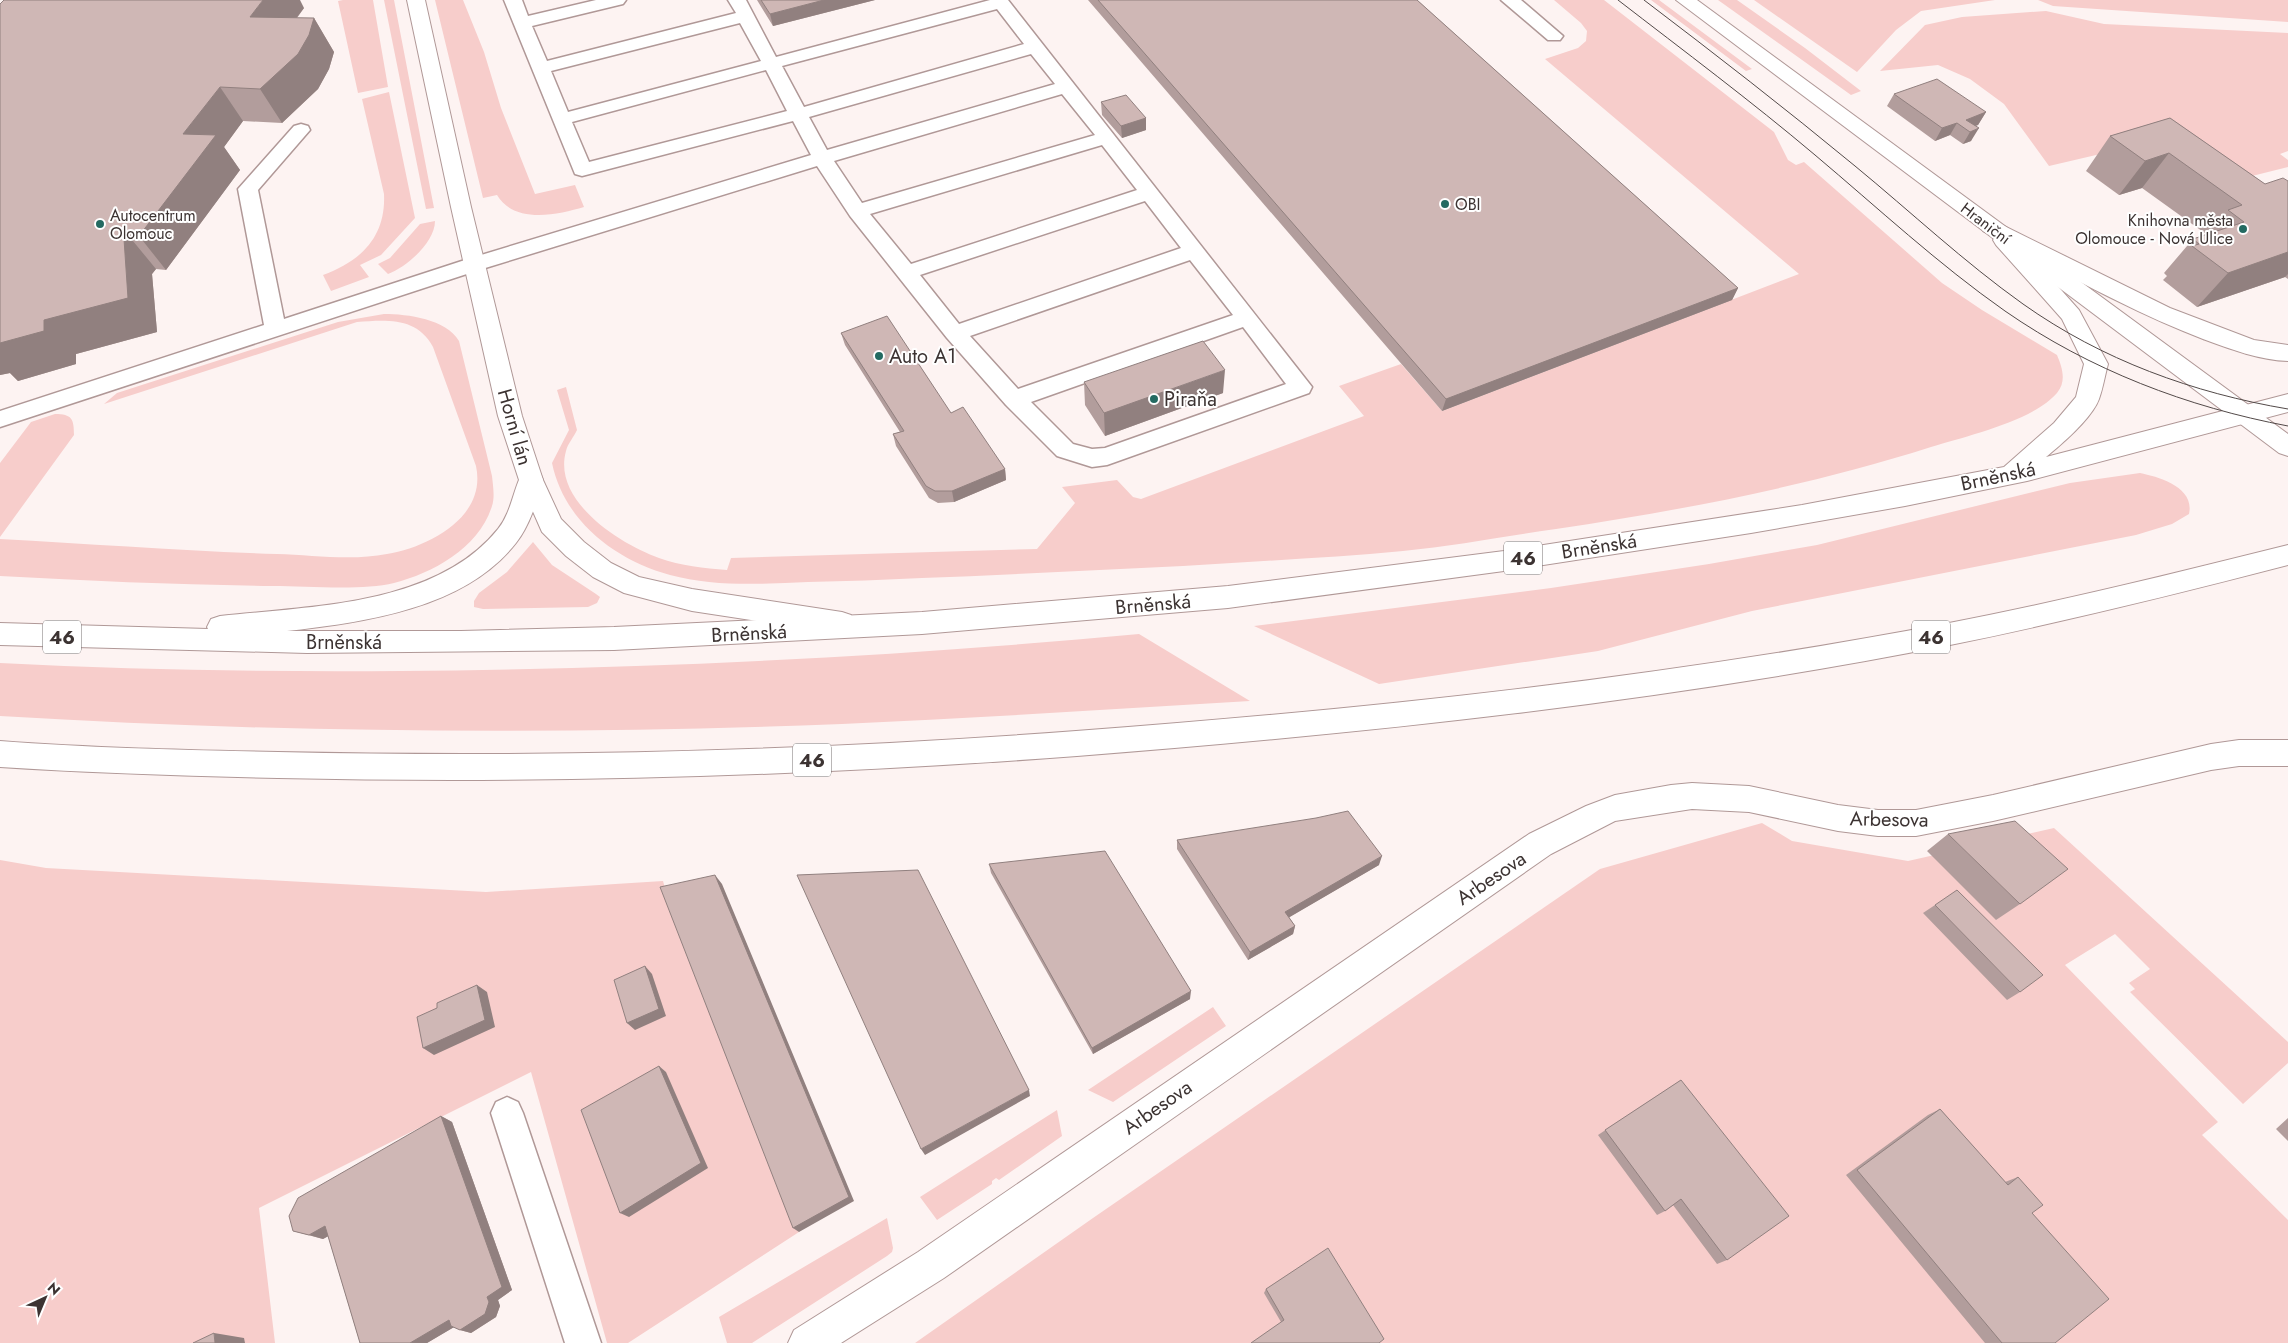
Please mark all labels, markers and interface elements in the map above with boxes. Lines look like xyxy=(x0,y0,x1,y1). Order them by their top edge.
place label: OBI xyxy=(1455,193,1481,216)
street label: Hraniční xyxy=(1956,197,2016,250)
marker: OBI xyxy=(1439,198,1451,210)
place label: Autocentrum Olomouc xyxy=(110,204,196,245)
place label: Knihovna města Olomouce - Nová Ulice xyxy=(2075,209,2233,250)
marker: Autocentrum Olomouc xyxy=(94,218,106,230)
marker: Knihovna města Olomouce - Nová Ulice xyxy=(2237,223,2249,235)
place label: Auto A1 xyxy=(889,342,956,371)
marker: Auto A1 xyxy=(873,350,885,362)
street label: Horní lán xyxy=(490,385,539,469)
place label: Piraňa xyxy=(1164,385,1217,414)
marker: Piraňa xyxy=(1148,393,1160,405)
street label: Brněnská xyxy=(1958,454,2038,499)
street label: Brněnská xyxy=(1559,526,1639,567)
road number: 46 xyxy=(1504,542,1542,574)
street label: Brněnská xyxy=(1114,587,1192,622)
street label: Brněnská xyxy=(710,617,788,650)
road number: 46 xyxy=(43,620,81,654)
road number: 46 xyxy=(1912,620,1950,654)
street label: Brněnská xyxy=(306,628,382,657)
road number: 46 xyxy=(793,744,831,776)
street label: Arbesova xyxy=(1849,804,1929,835)
street label: Arbesova xyxy=(1450,844,1532,912)
street label: Arbesova xyxy=(1117,1073,1198,1142)
north arrow xyxy=(20,1273,70,1323)
text: N xyxy=(43,1278,65,1300)

